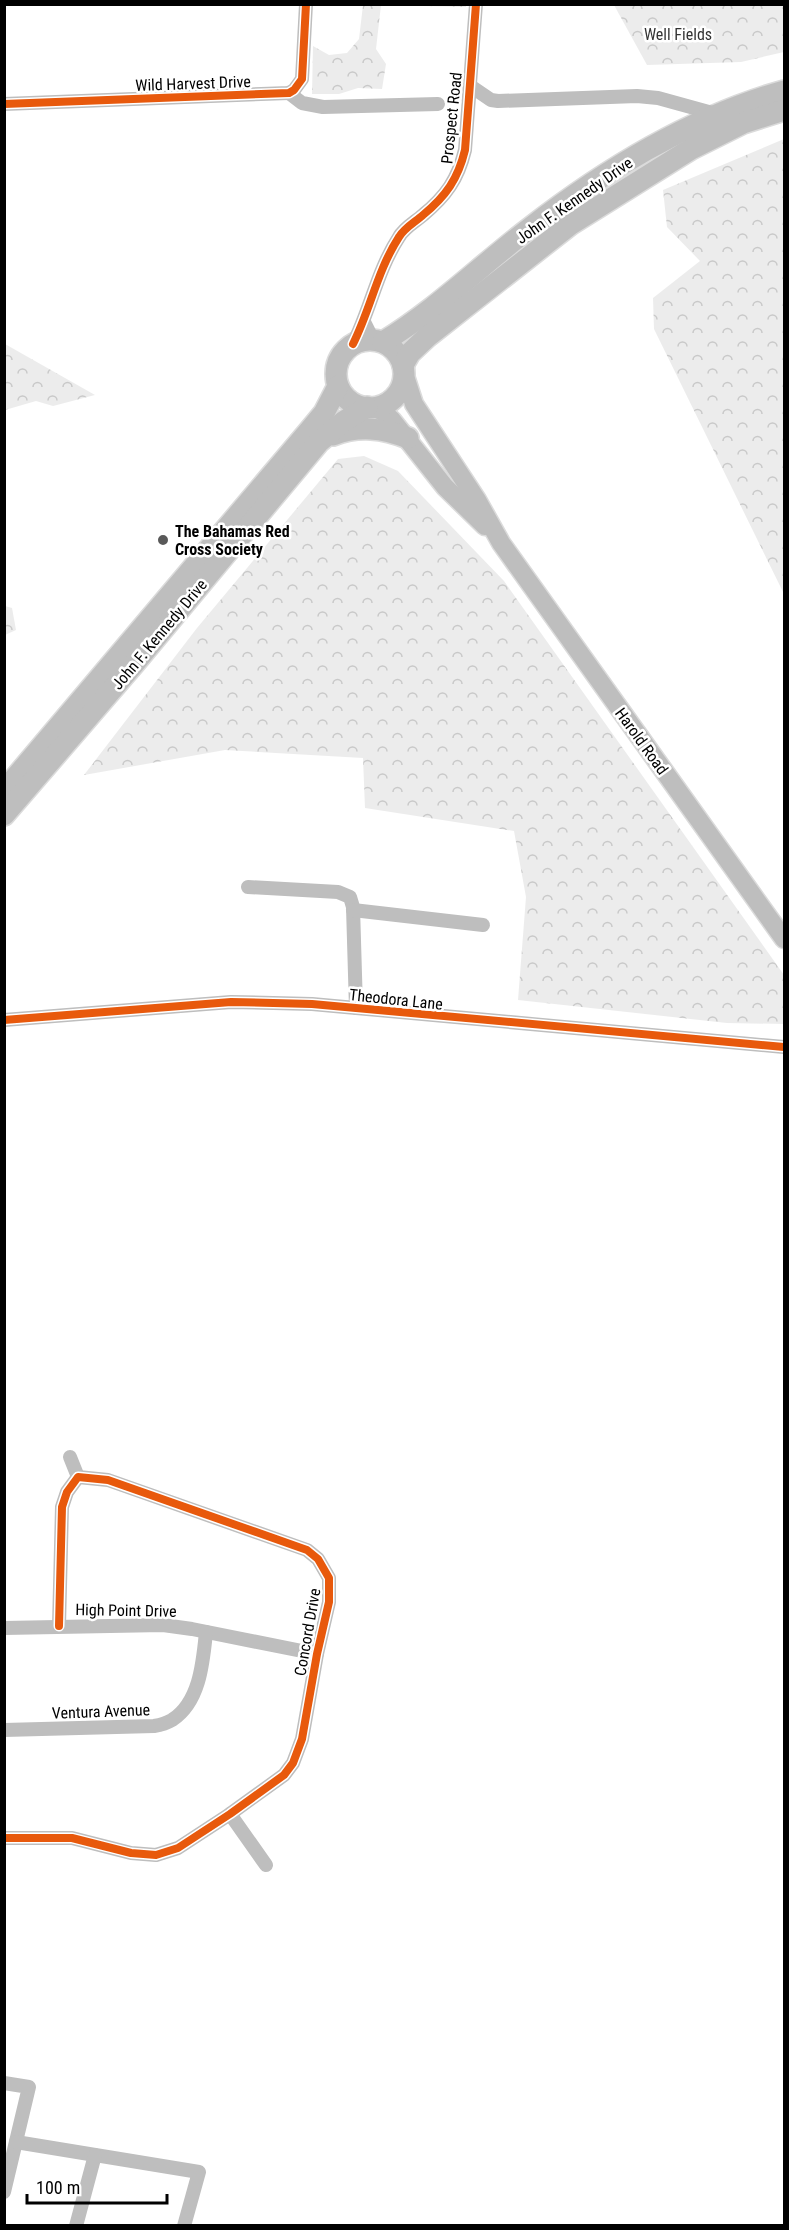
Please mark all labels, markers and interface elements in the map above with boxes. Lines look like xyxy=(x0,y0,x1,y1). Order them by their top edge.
park label: Well Fields xyxy=(644,25,712,44)
street label: Prospect Road xyxy=(437,71,466,165)
street label: Wild Harvest Drive xyxy=(135,72,251,95)
street label: John F. Kennedy Drive xyxy=(512,153,636,248)
place label: The Bahamas Red Cross Society xyxy=(175,522,290,559)
marker: The Bahamas Red Cross Society xyxy=(156,533,170,547)
street label: John F. Kennedy Drive xyxy=(108,575,211,693)
street label: Harold Road xyxy=(611,704,672,778)
street label: Theodora Lane xyxy=(348,985,444,1014)
street label: Concord Drive xyxy=(290,1587,325,1677)
street label: High Point Drive xyxy=(75,1600,177,1621)
street label: Ventura Avenue xyxy=(52,1700,150,1723)
scale bar xyxy=(27,2167,166,2205)
text: 100 m xyxy=(36,2177,80,2198)

